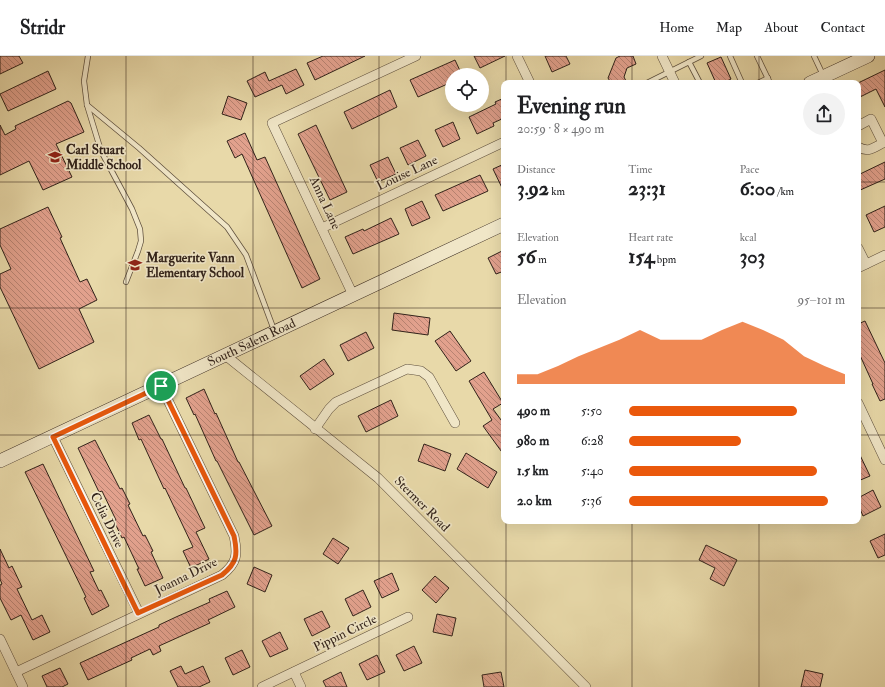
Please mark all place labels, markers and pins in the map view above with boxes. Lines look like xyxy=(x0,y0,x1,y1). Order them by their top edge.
place label: Carl Stuart Middle School xyxy=(65,142,142,173)
school or university icon: Carl Stuart Middle School xyxy=(47,149,63,165)
place label: Marguerite Vann Elementary School xyxy=(145,250,245,282)
school or university icon: Marguerite Vann Elementary School xyxy=(127,257,143,273)
pin xyxy=(144,369,178,403)

